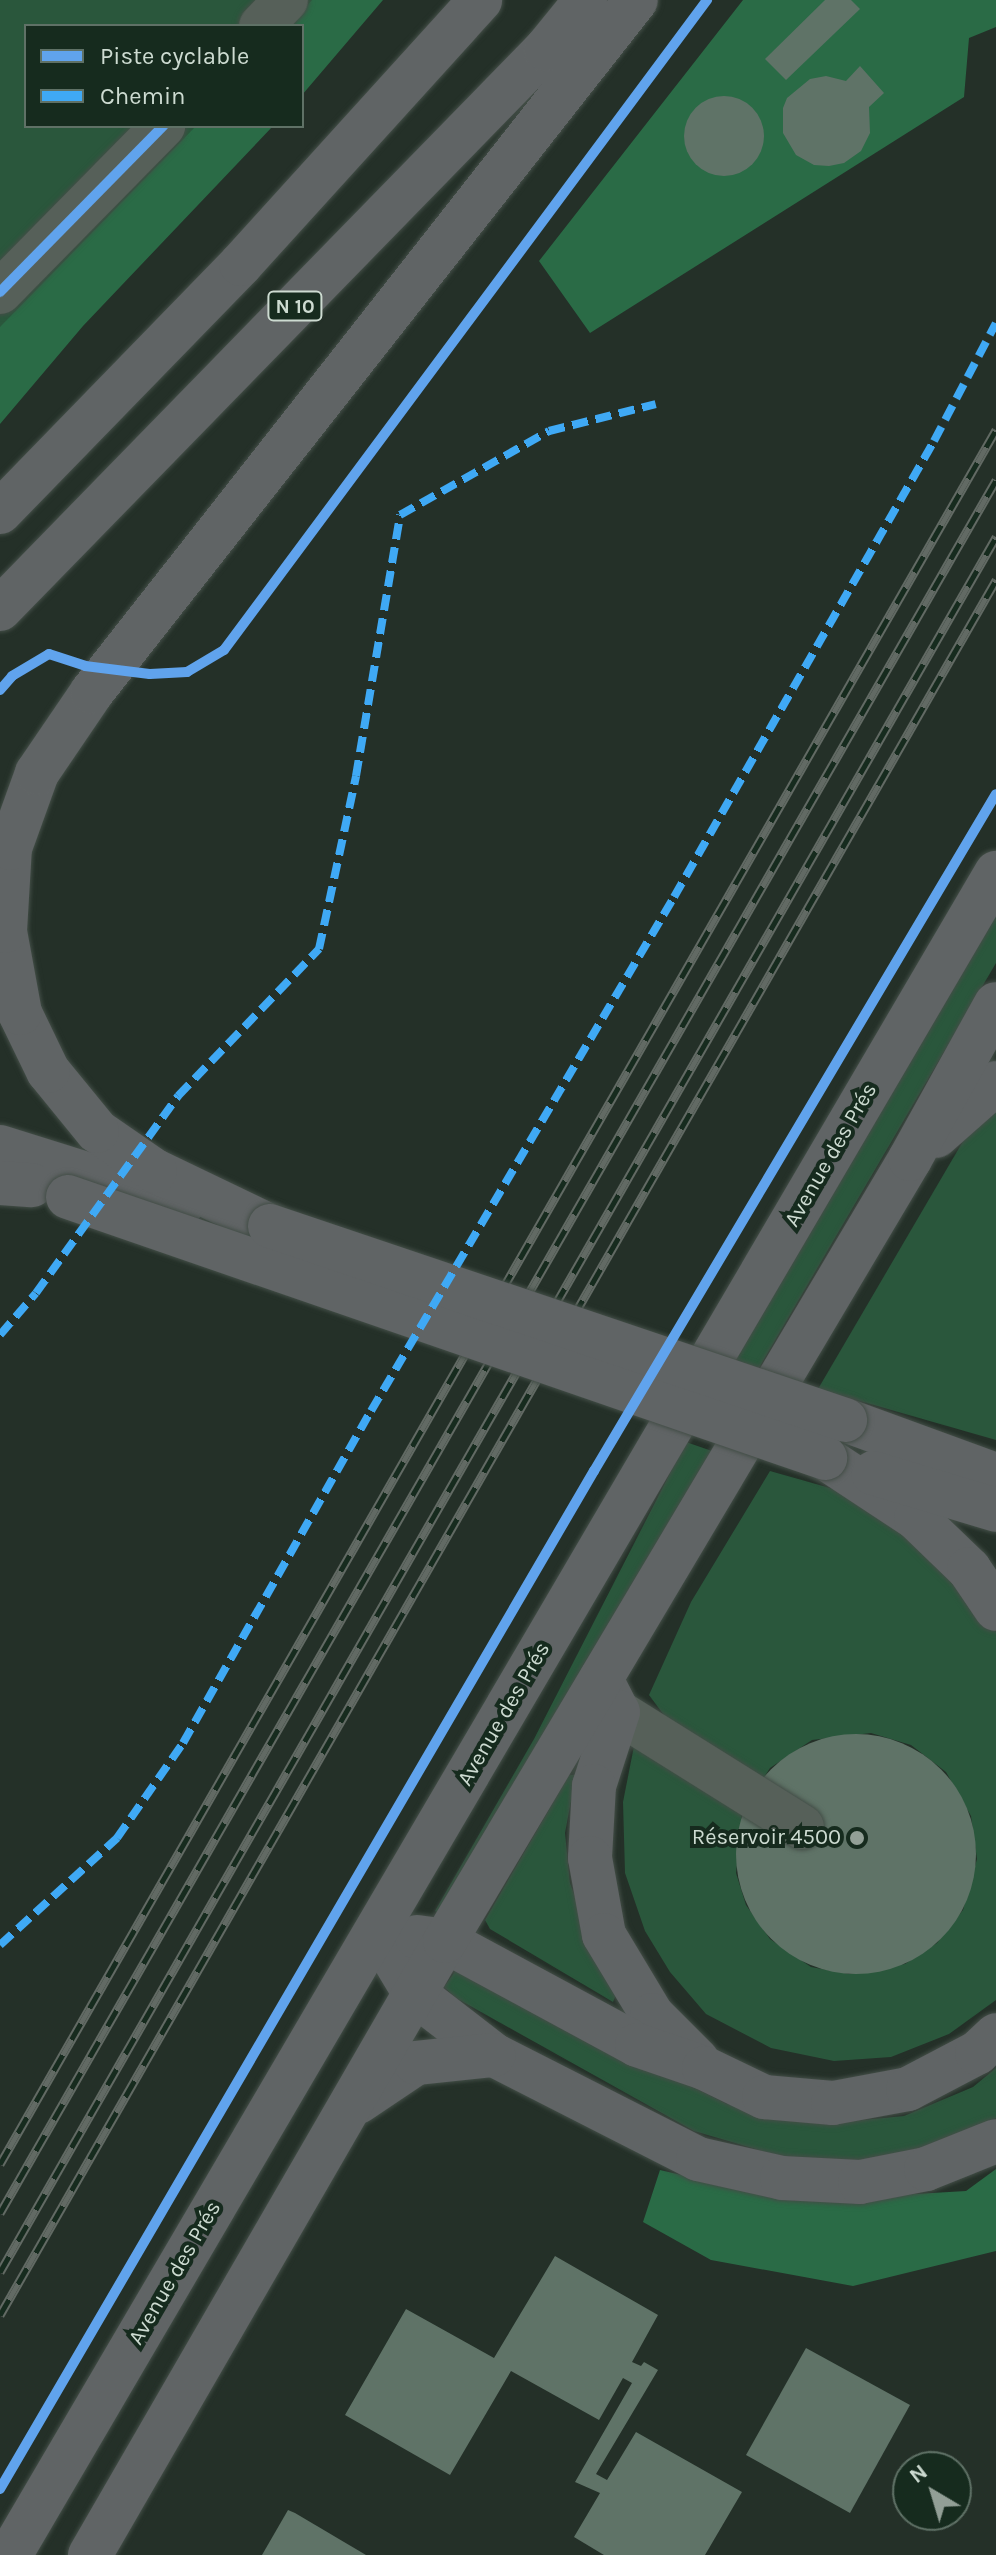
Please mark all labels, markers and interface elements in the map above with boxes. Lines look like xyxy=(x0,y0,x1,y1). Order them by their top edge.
legend xyxy=(24,24,304,128)
text: Piste cyclable xyxy=(100,42,249,70)
text: Chemin xyxy=(100,82,186,110)
road number: N 10 xyxy=(267,290,323,322)
street label: Avenue des Prés xyxy=(779,1078,883,1232)
street label: Avenue des Prés xyxy=(452,1637,556,1791)
place label: Réservoir 4500 xyxy=(692,1825,841,1851)
marker: Réservoir 4500 xyxy=(848,1829,866,1847)
street label: Avenue des Prés xyxy=(123,2196,227,2350)
north arrow xyxy=(892,2451,972,2531)
text: N xyxy=(904,2459,933,2489)

